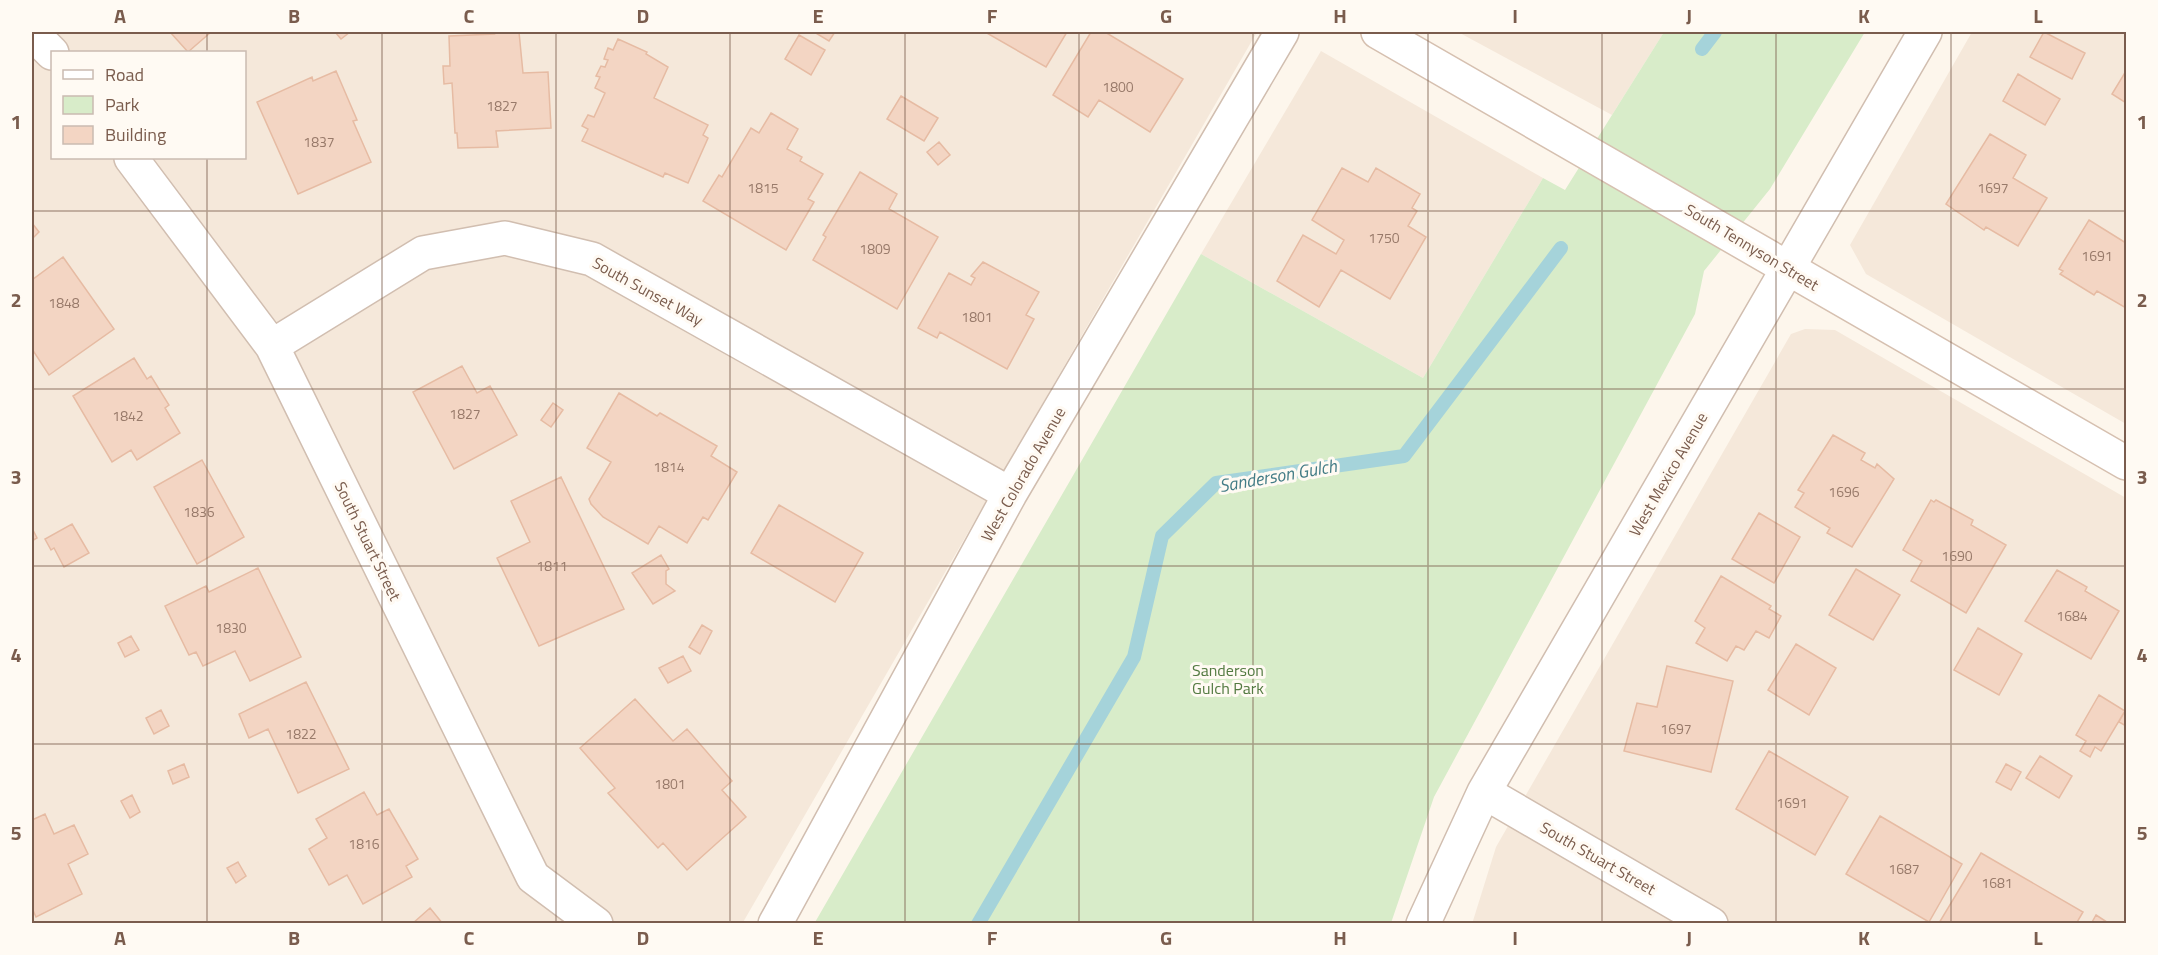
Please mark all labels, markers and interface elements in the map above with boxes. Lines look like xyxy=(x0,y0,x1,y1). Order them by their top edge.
text: A xyxy=(114,0,126,31)
text: B xyxy=(288,0,300,31)
text: C xyxy=(464,0,475,31)
text: D xyxy=(637,0,649,31)
text: E xyxy=(812,0,824,31)
text: F xyxy=(987,0,998,31)
text: G xyxy=(1160,0,1172,31)
text: H xyxy=(1333,0,1347,31)
text: I xyxy=(1512,0,1518,31)
text: J xyxy=(1686,0,1692,31)
text: K xyxy=(1858,0,1870,31)
text: L xyxy=(2033,0,2043,31)
legend xyxy=(51,51,246,159)
text: Road xyxy=(105,61,144,88)
house number: 1800 xyxy=(1102,76,1134,97)
text: Park xyxy=(105,91,140,118)
house number: 1827 xyxy=(486,95,518,116)
text: 1 xyxy=(10,106,22,137)
text: 1 xyxy=(2136,106,2148,137)
text: Building xyxy=(105,121,166,148)
house number: 1837 xyxy=(303,131,335,152)
house number: 1815 xyxy=(747,177,779,198)
house number: 1697 xyxy=(1977,177,2009,198)
street label: South Tennyson Street xyxy=(1681,197,1824,297)
house number: 1750 xyxy=(1368,227,1400,248)
house number: 1809 xyxy=(859,238,891,259)
house number: 1691 xyxy=(2081,245,2113,266)
street label: South Sunset Way xyxy=(588,251,708,332)
text: 2 xyxy=(10,284,22,315)
text: 2 xyxy=(2136,284,2148,315)
house number: 1848 xyxy=(48,292,80,313)
house number: 1801 xyxy=(961,306,993,327)
street label: West Colorado Avenue xyxy=(975,402,1071,546)
house number: 1827 xyxy=(449,403,481,424)
house number: 1842 xyxy=(112,405,144,426)
street label: West Mexico Avenue xyxy=(1623,408,1713,540)
water label: Sanderson Gulch xyxy=(1217,452,1340,499)
house number: 1814 xyxy=(653,456,685,477)
text: 3 xyxy=(10,461,22,492)
text: 3 xyxy=(2136,461,2148,492)
street label: South Stuart Street xyxy=(329,477,407,605)
house number: 1696 xyxy=(1828,481,1860,502)
house number: 1836 xyxy=(183,501,215,522)
house number: 1690 xyxy=(1941,545,1973,566)
house number: 1811 xyxy=(536,555,568,576)
house number: 1684 xyxy=(2056,605,2088,626)
house number: 1830 xyxy=(215,617,247,638)
text: 4 xyxy=(10,639,22,670)
text: 4 xyxy=(2136,639,2148,670)
park label: Sanderson Gulch Park xyxy=(1192,658,1264,700)
house number: 1697 xyxy=(1660,718,1692,739)
house number: 1822 xyxy=(285,723,317,744)
house number: 1801 xyxy=(654,773,686,794)
house number: 1691 xyxy=(1776,792,1808,813)
street label: South Stuart Street xyxy=(1536,815,1661,901)
text: 5 xyxy=(10,817,22,848)
text: 5 xyxy=(2136,817,2148,848)
house number: 1816 xyxy=(348,833,380,854)
house number: 1687 xyxy=(1888,858,1920,879)
house number: 1681 xyxy=(1981,872,2013,893)
text: A xyxy=(114,922,126,953)
text: B xyxy=(288,922,300,953)
text: C xyxy=(464,922,475,953)
text: D xyxy=(637,922,649,953)
text: E xyxy=(812,922,824,953)
text: F xyxy=(987,922,998,953)
text: G xyxy=(1160,922,1172,953)
text: H xyxy=(1333,922,1347,953)
text: I xyxy=(1512,922,1518,953)
text: J xyxy=(1686,922,1692,953)
text: K xyxy=(1858,922,1870,953)
text: L xyxy=(2033,922,2043,953)

